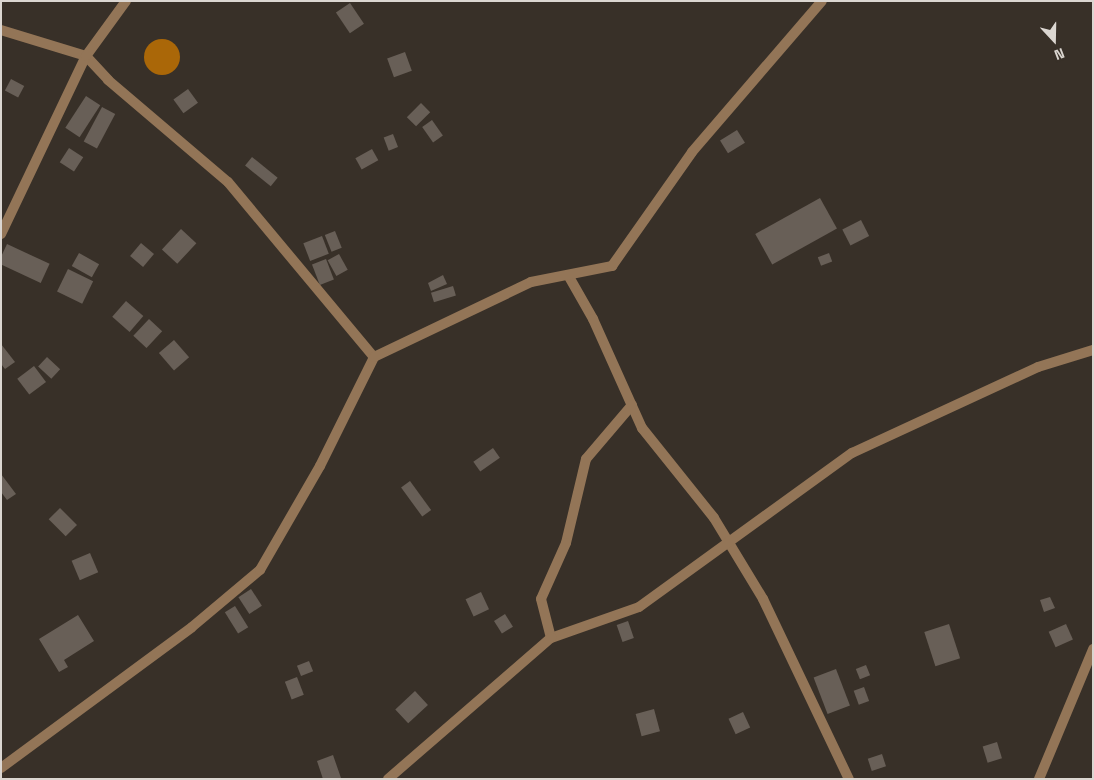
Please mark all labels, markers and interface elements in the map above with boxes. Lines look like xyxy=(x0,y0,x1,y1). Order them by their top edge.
north arrow xyxy=(1029,15,1079,65)
text: N xyxy=(1052,44,1067,64)

